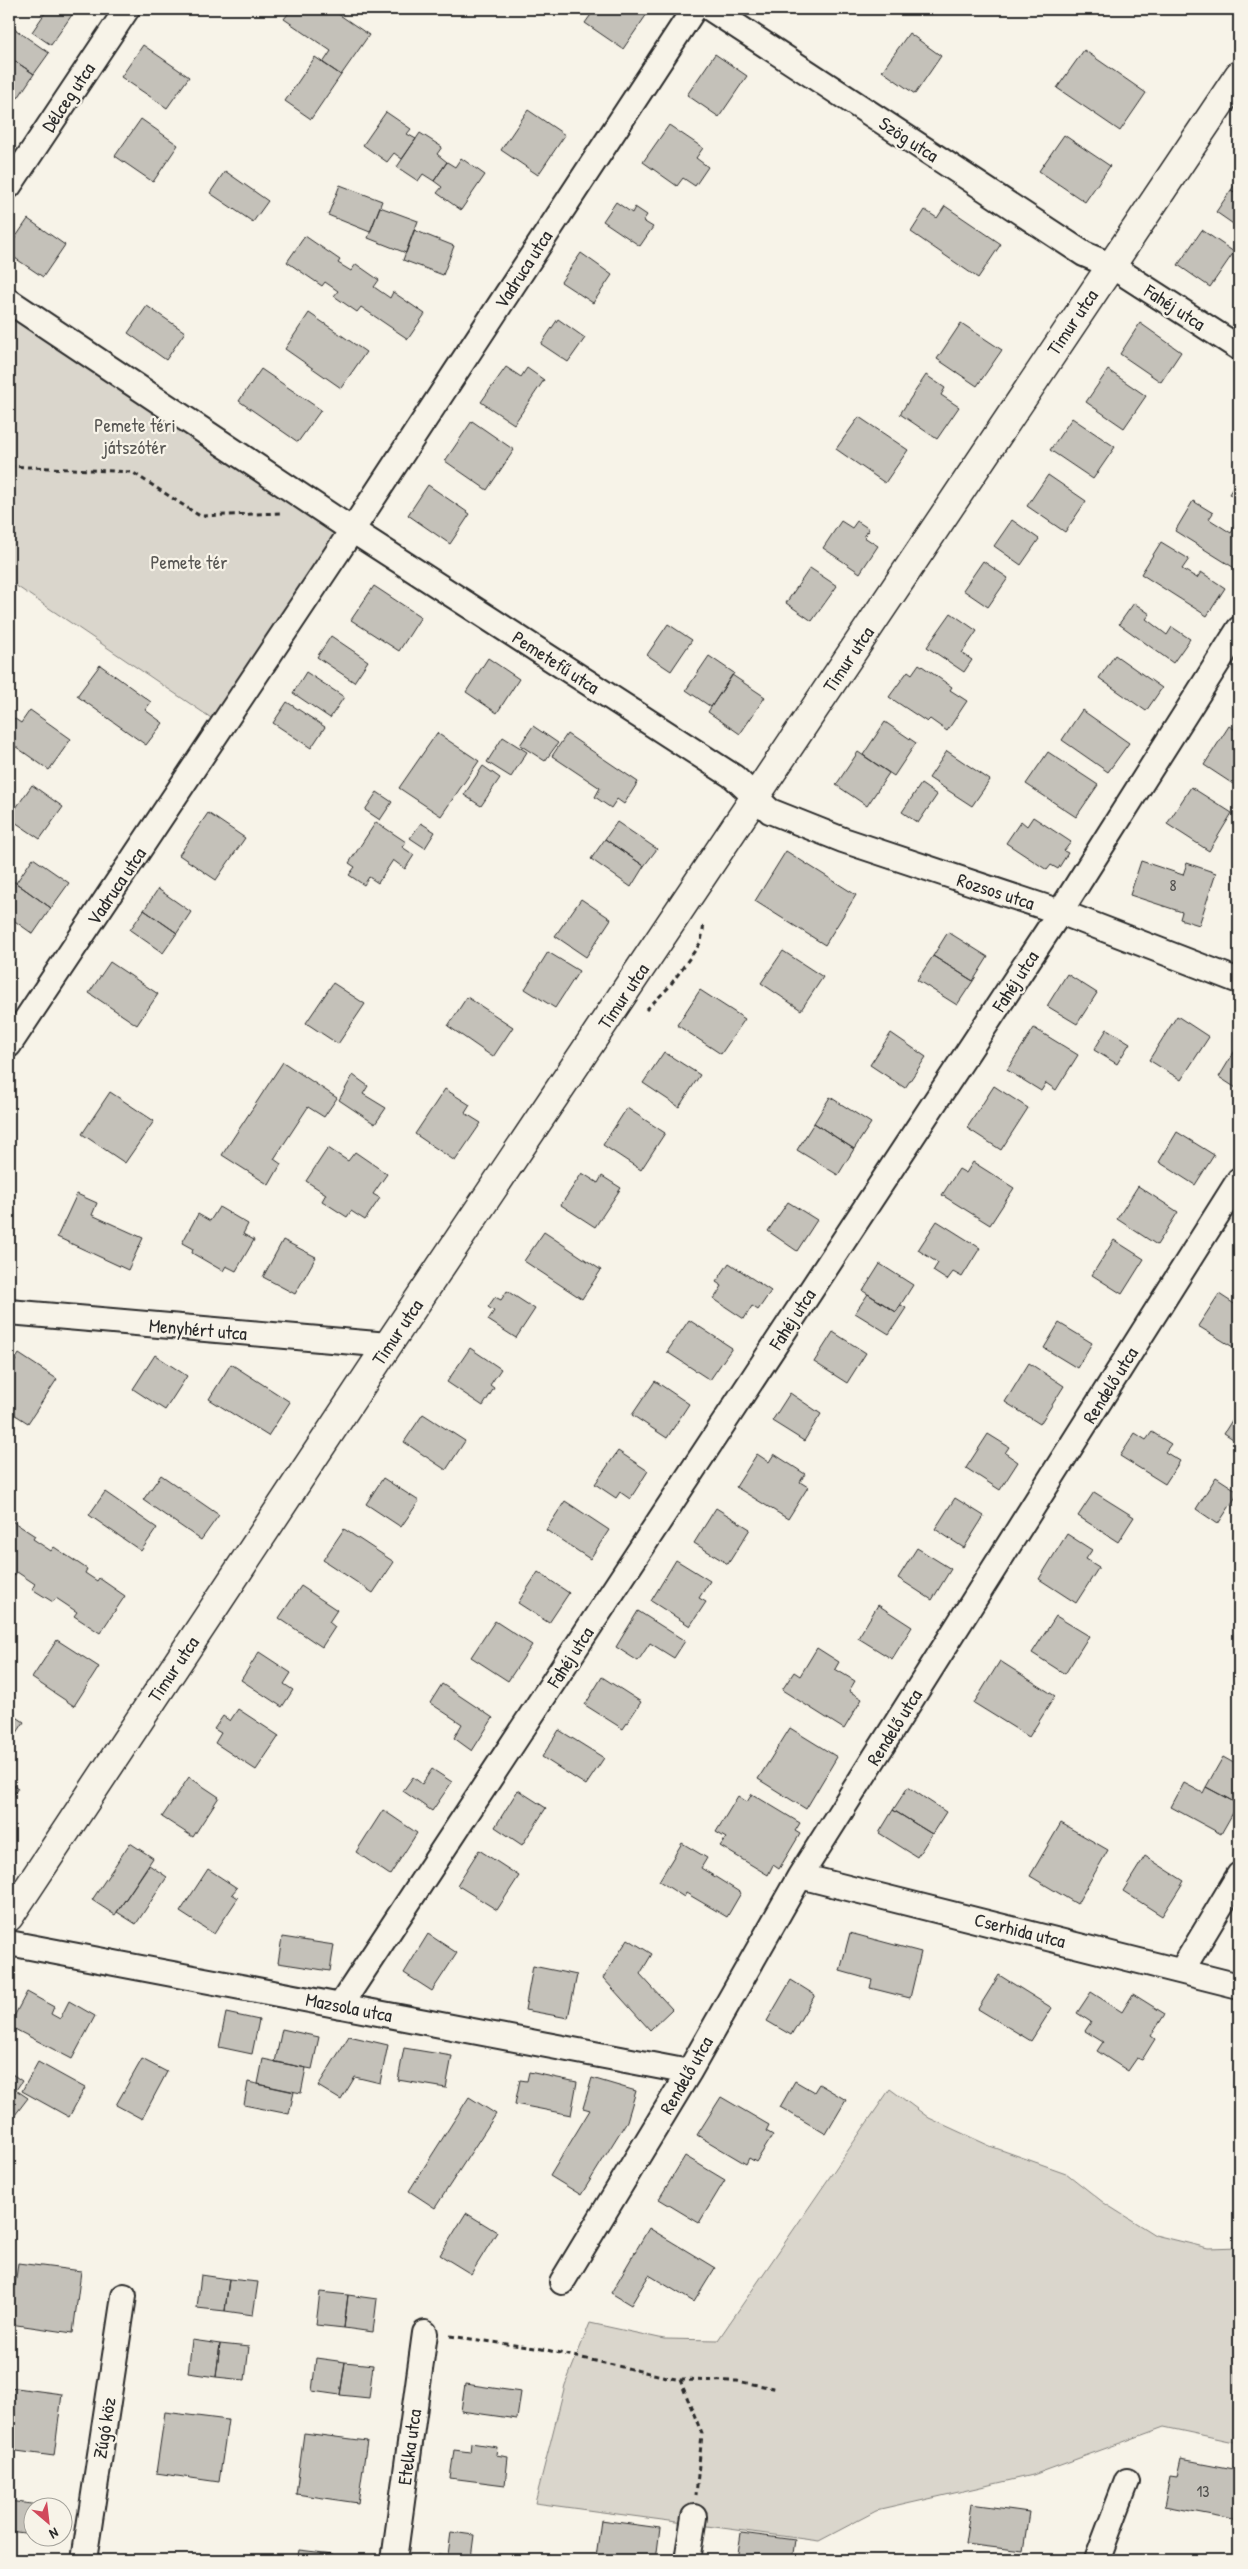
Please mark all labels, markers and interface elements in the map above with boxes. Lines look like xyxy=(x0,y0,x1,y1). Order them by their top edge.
street label: Délceg utca xyxy=(35,57,101,137)
street label: Szög utca xyxy=(874,110,944,168)
street label: Vadruca utca xyxy=(488,224,558,313)
street label: Fahéj utca xyxy=(1139,277,1211,337)
street label: Timur utca xyxy=(1040,283,1104,360)
park label: Pemete téri játszótér xyxy=(94,412,176,460)
park label: Pemete tér xyxy=(150,549,228,575)
street label: Timur utca xyxy=(816,620,880,697)
street label: Pemetefű utca xyxy=(507,624,605,700)
street label: Vadruca utca xyxy=(80,842,152,930)
street label: Rozsos utca xyxy=(954,866,1039,916)
house number: 8 xyxy=(1170,874,1177,896)
street label: Fahéj utca xyxy=(985,945,1045,1017)
street label: Timur utca xyxy=(591,957,655,1034)
street label: Fahéj utca xyxy=(762,1283,822,1355)
street label: Timur utca xyxy=(365,1293,429,1370)
street label: Menyhért utca xyxy=(148,1312,249,1346)
street label: Rendelő utca xyxy=(1076,1341,1144,1428)
street label: Fahéj utca xyxy=(540,1621,600,1693)
street label: Timur utca xyxy=(141,1630,205,1707)
street label: Rendelő utca xyxy=(860,1683,928,1770)
street label: Cserhida utca xyxy=(972,1906,1069,1954)
street label: Mazsola utca xyxy=(303,1986,395,2028)
street label: Rendelő utca xyxy=(653,2031,719,2119)
street label: Zúgó köz xyxy=(86,2396,122,2460)
street label: Etelka utca xyxy=(391,2407,427,2487)
house number: 13 xyxy=(1197,2480,1209,2502)
north arrow xyxy=(22,2496,72,2546)
text: N xyxy=(46,2524,62,2544)

